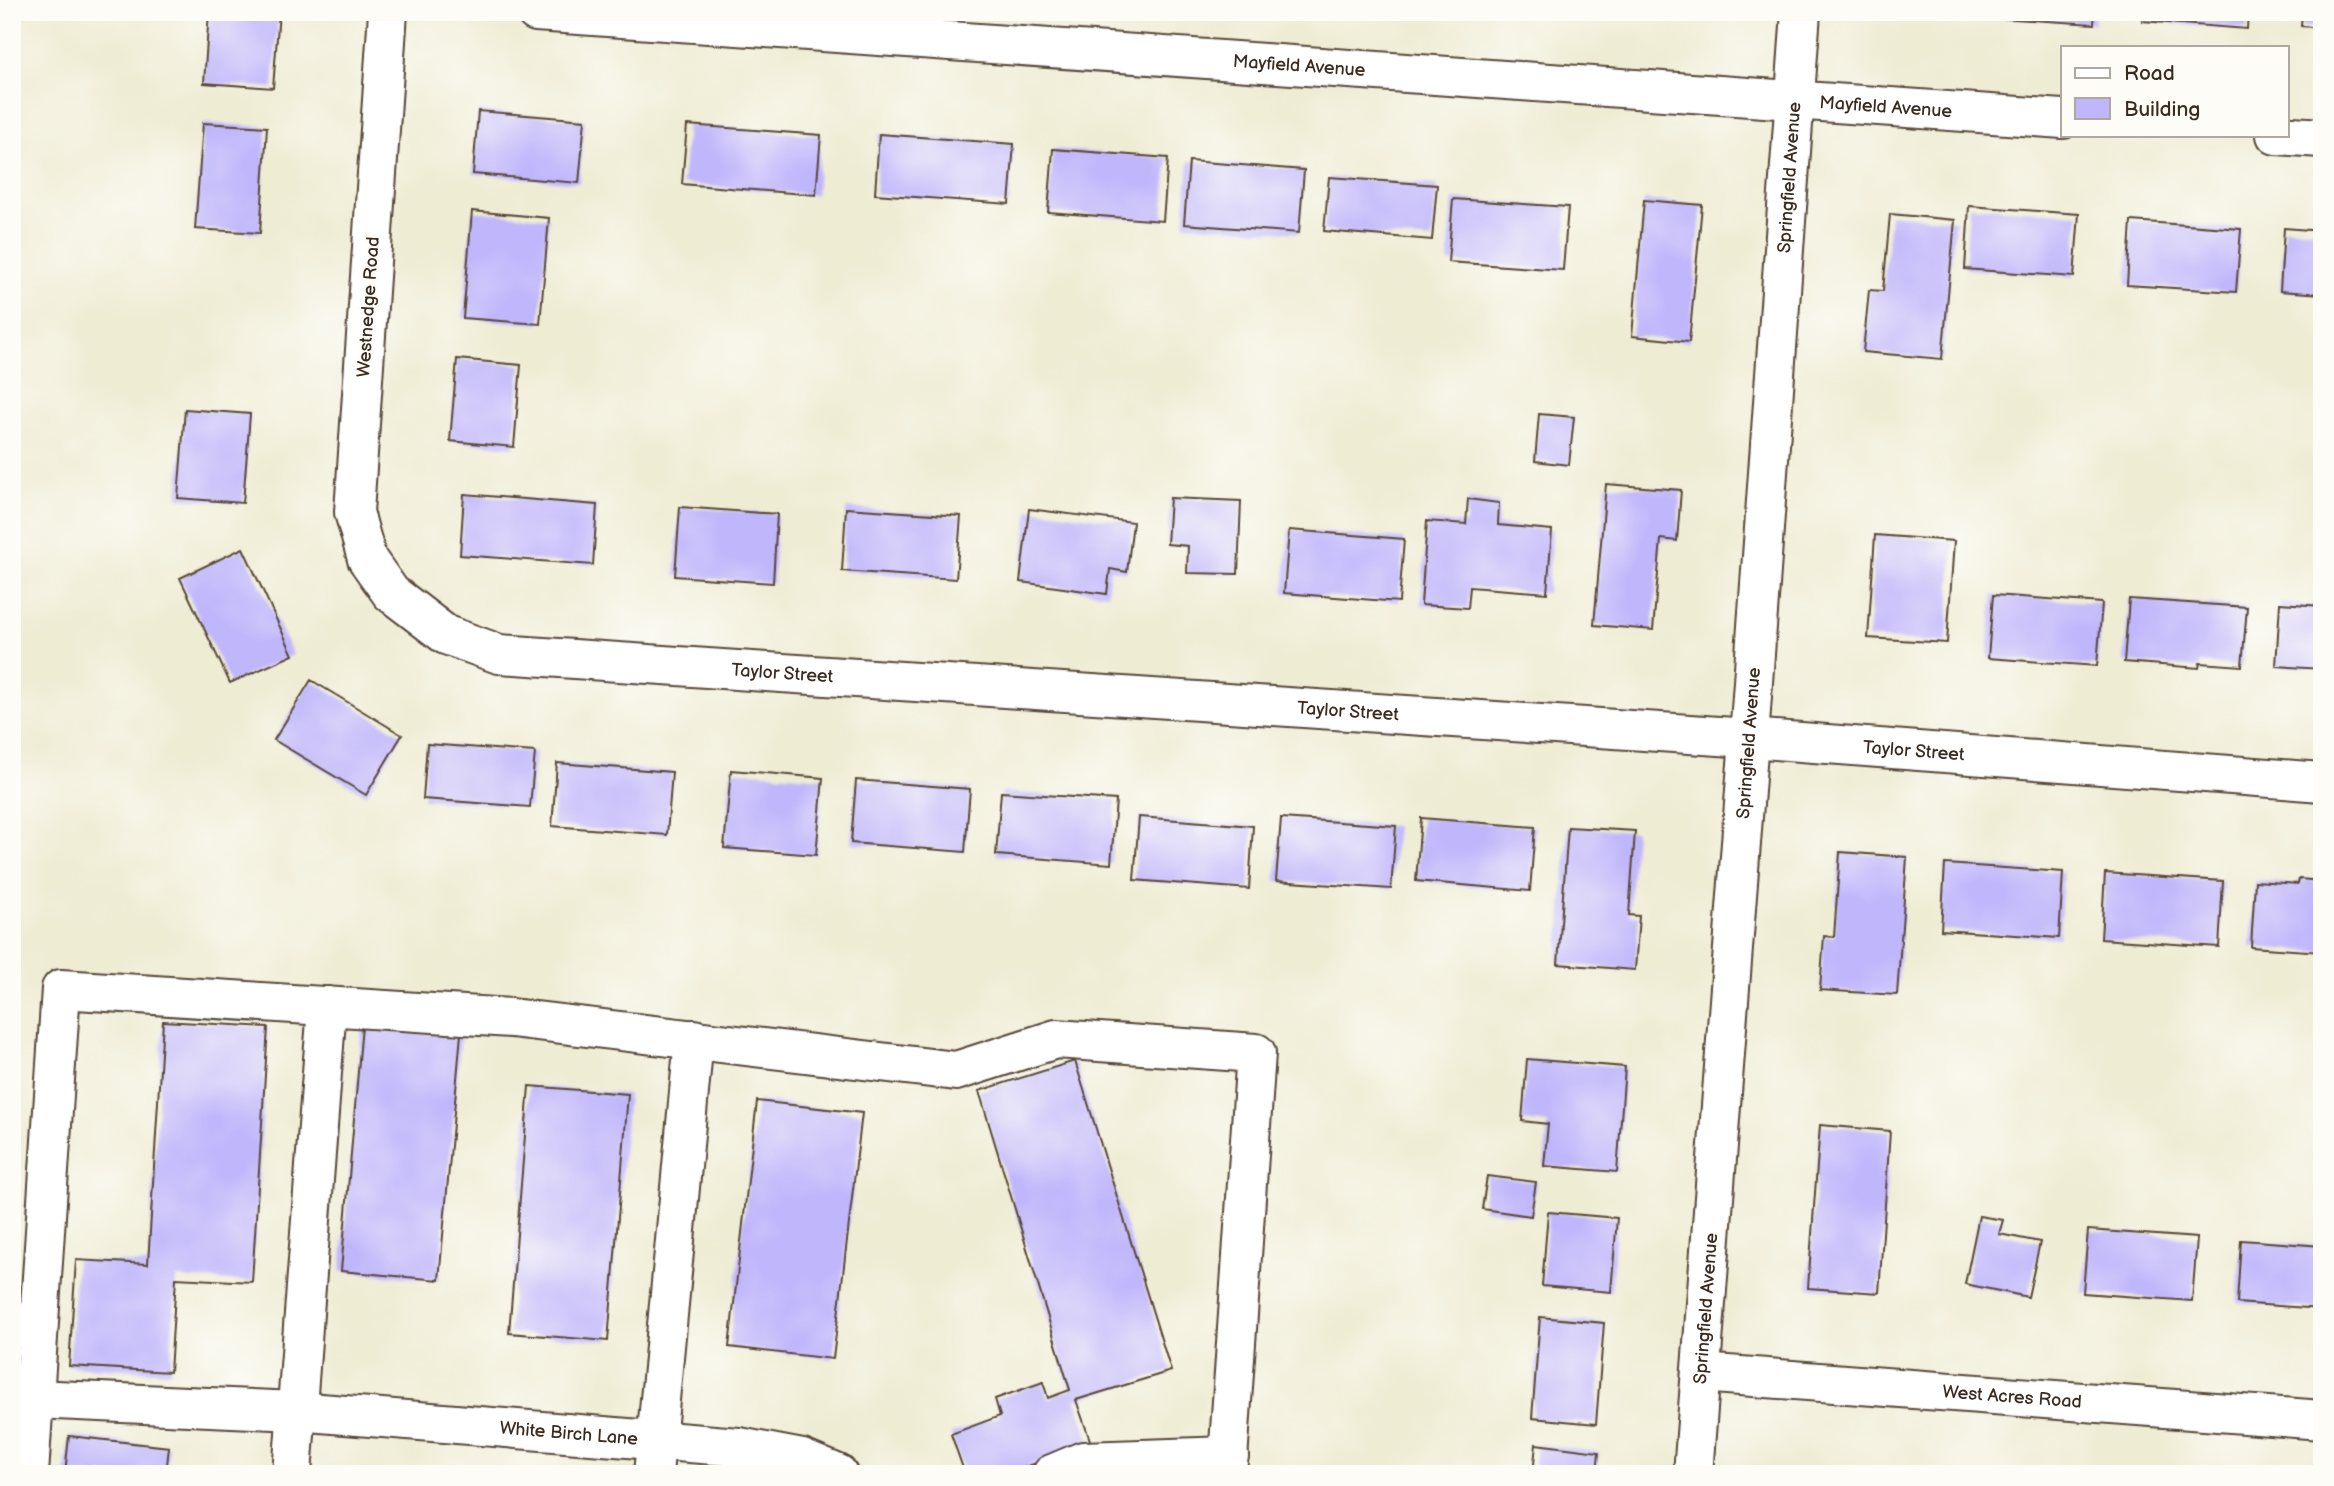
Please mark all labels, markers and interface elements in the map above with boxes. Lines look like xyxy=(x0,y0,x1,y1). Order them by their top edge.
legend xyxy=(2061,46,2288,136)
street label: Mayfield Avenue xyxy=(1232,51,1366,81)
text: Road xyxy=(2124,61,2175,86)
street label: Mayfield Avenue xyxy=(1819,92,1953,122)
text: Building xyxy=(2124,97,2200,122)
street label: Springfield Avenue xyxy=(1774,101,1806,254)
street label: Westnedge Road xyxy=(353,236,384,378)
street label: Taylor Street xyxy=(731,660,834,687)
street label: Springfield Avenue xyxy=(1733,666,1765,820)
street label: Taylor Street xyxy=(1296,698,1400,725)
street label: Taylor Street xyxy=(1862,737,1966,766)
street label: Springfield Avenue xyxy=(1690,1232,1722,1385)
street label: West Acres Road xyxy=(1942,1381,2083,1413)
street label: White Birch Lane xyxy=(499,1418,639,1450)

